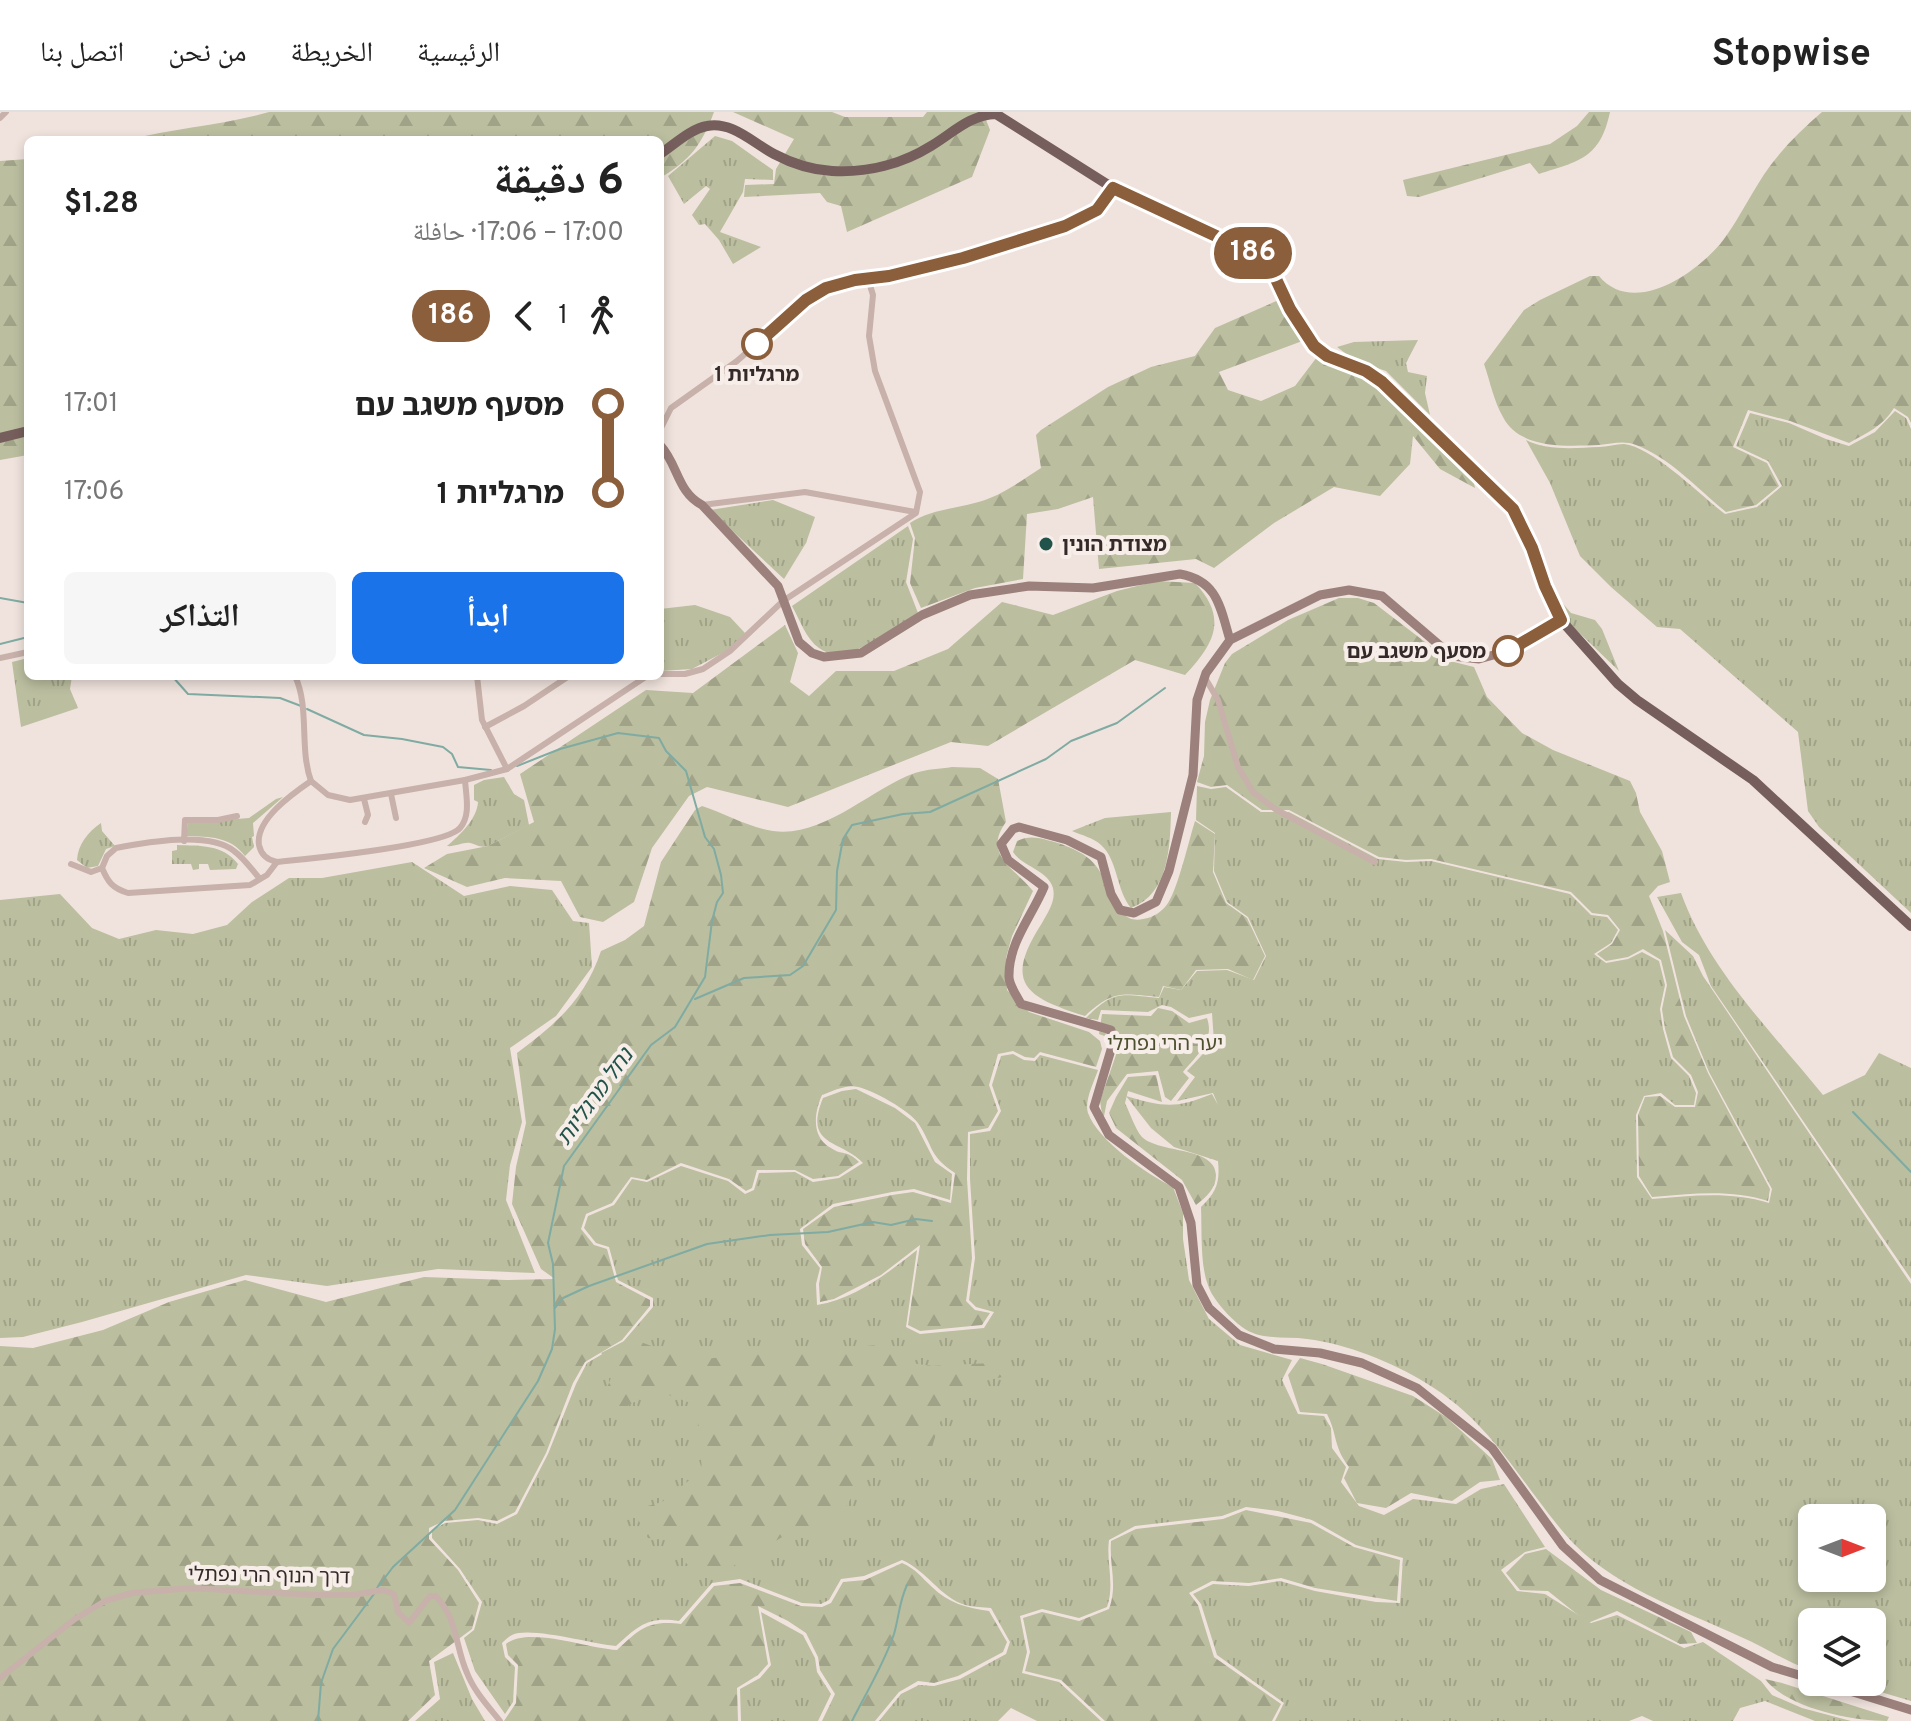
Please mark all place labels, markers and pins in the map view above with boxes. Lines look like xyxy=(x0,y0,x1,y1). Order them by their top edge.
marker: מרגליות 1 xyxy=(742,329,772,359)
place label: מרגליות 1 xyxy=(715,363,799,389)
place label: מצודת הונין xyxy=(1062,533,1167,559)
marker: מצודת הונין xyxy=(1037,535,1055,553)
marker: מסעף משגב עם xyxy=(1493,636,1523,666)
place label: מסעף משגב עם xyxy=(1346,640,1486,666)

